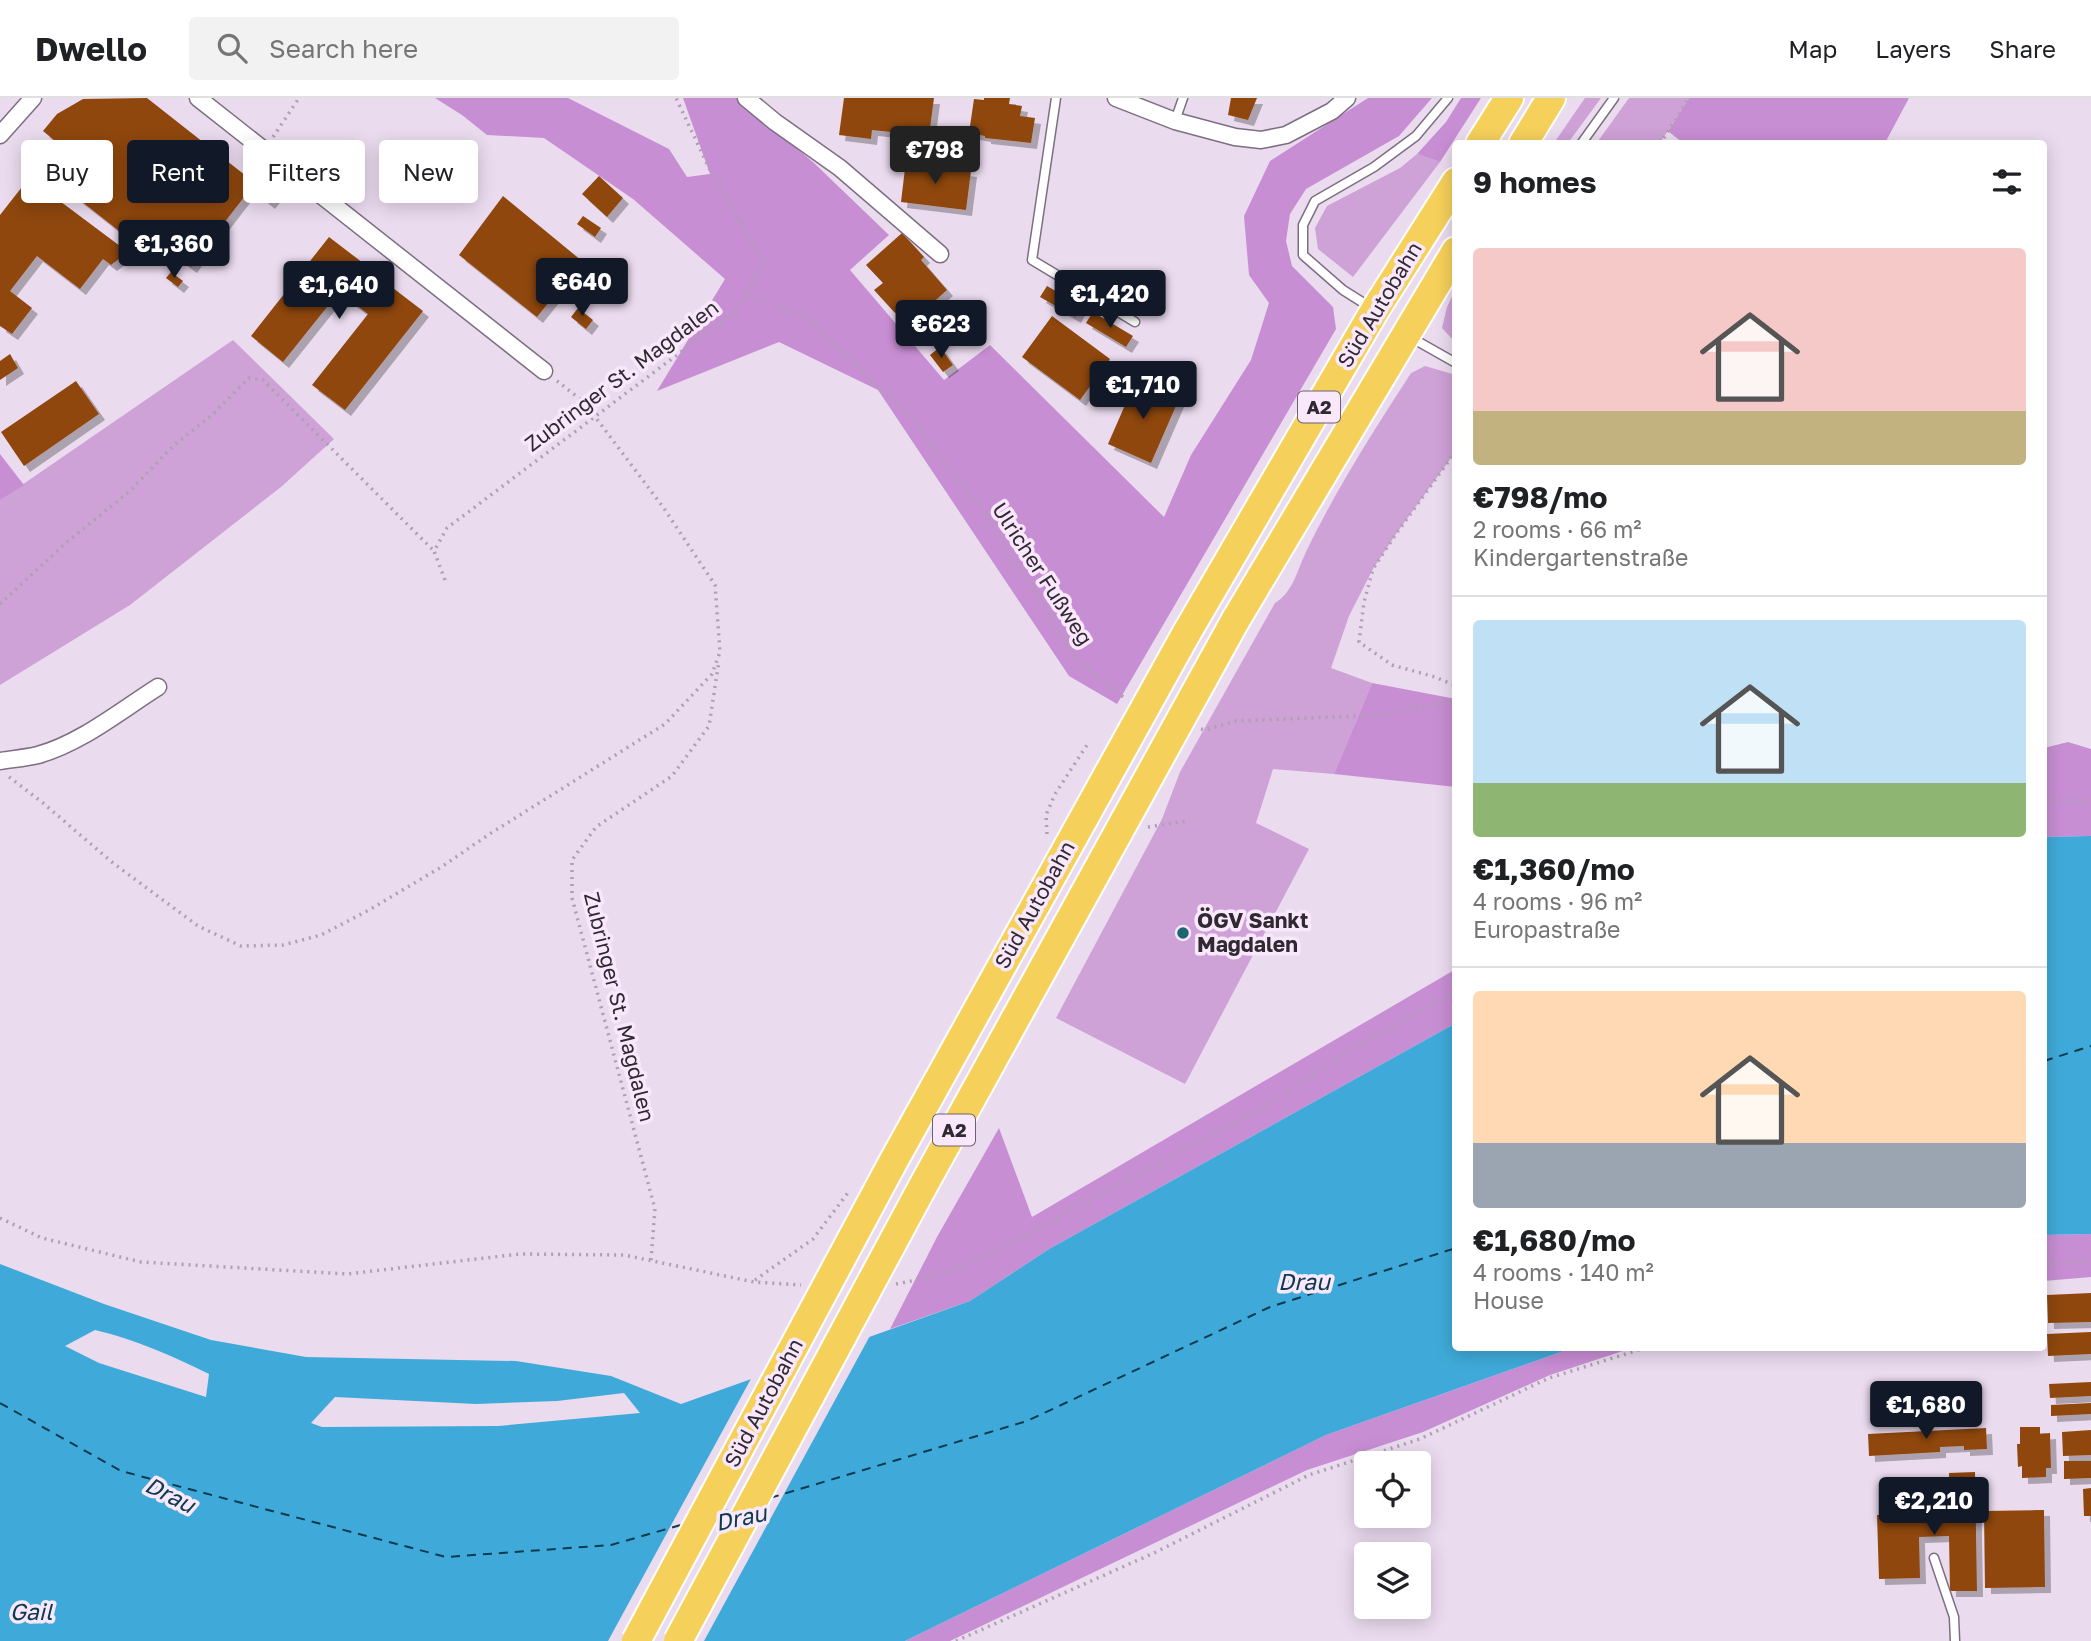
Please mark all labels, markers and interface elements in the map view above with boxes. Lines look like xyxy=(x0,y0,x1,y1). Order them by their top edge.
search box xyxy=(189,17,679,80)
text: Dwello xyxy=(35,29,147,68)
icon: search xyxy=(213,29,251,67)
text: Search here xyxy=(269,33,418,64)
text: Map xyxy=(1788,34,1837,63)
text: Layers xyxy=(1875,34,1951,63)
text: Share xyxy=(1989,34,2056,63)
pin: €798 xyxy=(894,126,976,186)
text: €798 xyxy=(906,135,964,163)
chip: Buy xyxy=(21,140,113,203)
chip: Rent xyxy=(127,140,229,203)
chip: Filters xyxy=(243,140,365,203)
chip: New xyxy=(379,140,478,203)
icon: filters xyxy=(1988,163,2026,201)
text: 9 homes xyxy=(1473,164,1596,200)
pin: €1,360 xyxy=(117,220,231,280)
text: €1,360 xyxy=(134,229,214,257)
street label: Süd Autobahn xyxy=(1331,237,1427,372)
pin: €640 xyxy=(541,258,623,318)
pin: €1,640 xyxy=(282,262,396,321)
text: €640 xyxy=(552,267,612,295)
text: €1,640 xyxy=(299,270,379,298)
pin: €1,420 xyxy=(1053,271,1167,330)
text: €1,420 xyxy=(1071,279,1149,307)
street label: Zubringer St. Magdalen xyxy=(519,294,723,457)
icon: home xyxy=(1687,294,1813,420)
pin: €623 xyxy=(900,300,982,360)
text: €623 xyxy=(912,309,970,337)
pin: €1,710 xyxy=(1086,362,1200,421)
text: €1,710 xyxy=(1106,370,1180,398)
road number: A2 xyxy=(1298,392,1340,422)
text: €798/mo xyxy=(1473,479,1607,515)
street label: Ulricher Fußweg xyxy=(987,497,1099,650)
text: 2 rooms · 66 m² xyxy=(1473,515,1642,543)
text: Kindergartenstraße xyxy=(1473,543,1688,571)
icon: home xyxy=(1687,666,1813,792)
street label: Süd Autobahn xyxy=(988,836,1080,973)
text: €1,360/mo xyxy=(1473,851,1635,887)
text: 4 rooms · 96 m² xyxy=(1473,887,1642,915)
street label: Zubringer St. Magdalen xyxy=(579,889,661,1124)
place label: ÖGV Sankt Magdalen xyxy=(1197,907,1308,957)
text: Europastraße xyxy=(1473,915,1620,943)
marker: ÖGV Sankt Magdalen xyxy=(1175,925,1191,941)
icon: home xyxy=(1687,1037,1813,1163)
road number: A2 xyxy=(933,1114,975,1146)
text: €1,680/mo xyxy=(1473,1222,1636,1258)
text: 4 rooms · 140 m² xyxy=(1473,1258,1654,1286)
water label: Drau xyxy=(1278,1267,1332,1295)
text: House xyxy=(1473,1286,1544,1314)
street label: Süd Autobahn xyxy=(718,1334,808,1471)
pin: €1,680 xyxy=(1869,1382,1983,1441)
text: €1,680 xyxy=(1886,1390,1966,1418)
map controls xyxy=(1354,1451,1431,1619)
button: locate xyxy=(1354,1451,1431,1528)
water label: Drau xyxy=(141,1470,202,1519)
pin: €2,210 xyxy=(1877,1478,1991,1537)
text: €2,210 xyxy=(1895,1486,1973,1514)
water label: Drau xyxy=(713,1498,771,1536)
button: layers xyxy=(1354,1542,1431,1619)
water label: Gail xyxy=(10,1597,54,1625)

